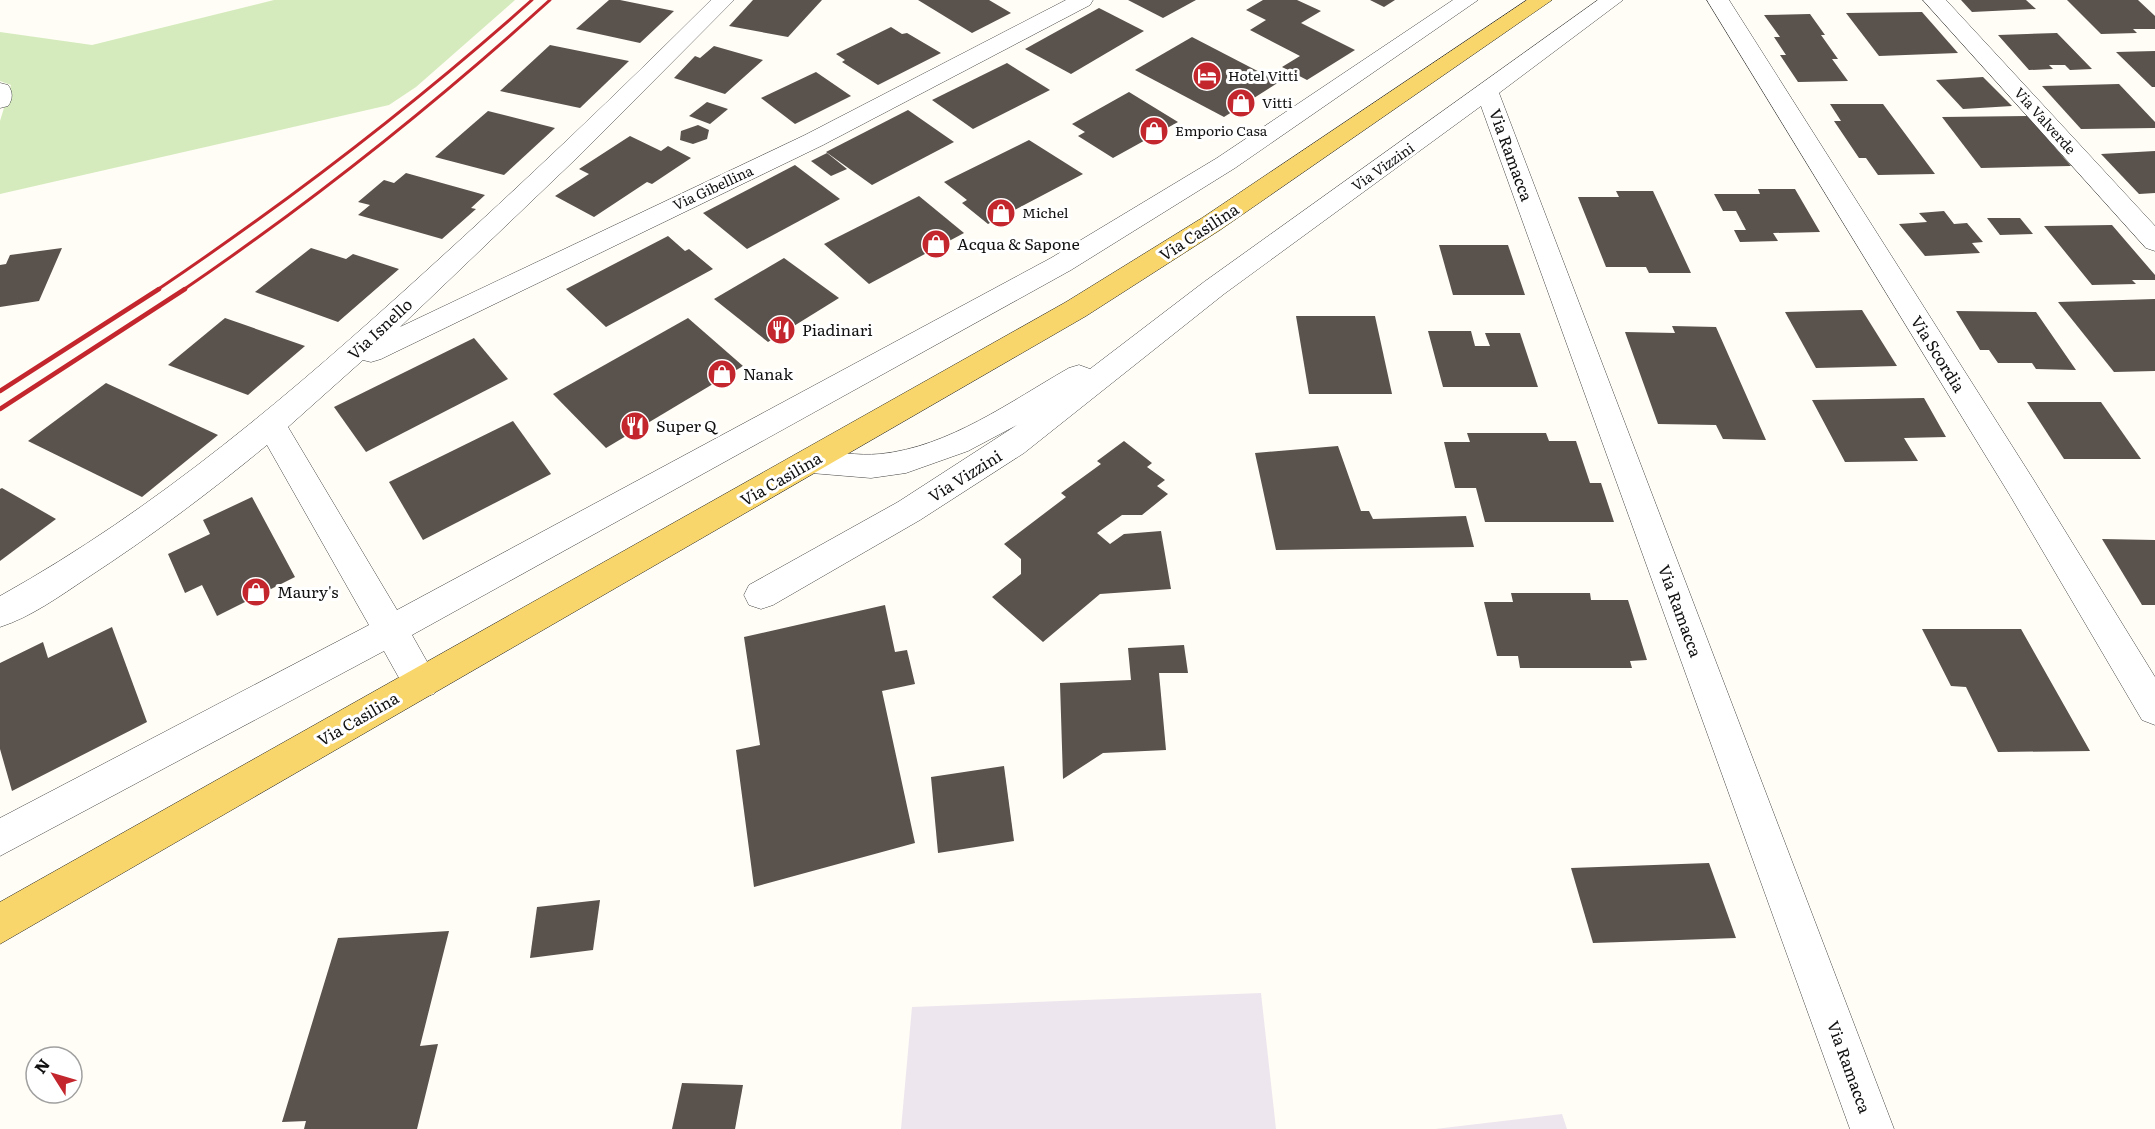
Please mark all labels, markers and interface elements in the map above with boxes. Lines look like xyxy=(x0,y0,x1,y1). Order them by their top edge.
hotel icon: Hotel Vitti xyxy=(1191,60,1223,92)
place label: Hotel Vitti xyxy=(1228,65,1298,85)
street label: Via Valverde xyxy=(2010,83,2081,158)
shop icon: Vitti xyxy=(1225,87,1257,119)
place label: Vitti xyxy=(1262,92,1293,112)
street label: Via Ramacca xyxy=(1484,105,1540,205)
shop icon: Emporio Casa xyxy=(1138,115,1170,147)
place label: Emporio Casa xyxy=(1175,120,1268,140)
street label: Via Vizzini xyxy=(1347,137,1418,195)
street label: Via Gibellina xyxy=(669,160,756,214)
street label: Via Casilina xyxy=(1154,196,1243,266)
shop icon: Michel xyxy=(985,197,1017,229)
place label: Michel xyxy=(1022,202,1069,222)
shop icon: Acqua & Sapone xyxy=(920,228,952,260)
place label: Acqua & Sapone xyxy=(957,231,1080,255)
street label: Via Isnello xyxy=(342,292,417,365)
street label: Via Scordia xyxy=(1906,310,1972,397)
restaurant icon: Piadinari xyxy=(765,314,797,346)
place label: Piadinari xyxy=(802,317,873,341)
shop icon: Nanak xyxy=(706,358,738,390)
place label: Nanak xyxy=(743,361,793,385)
restaurant icon: Super Q xyxy=(619,410,651,442)
place label: Super Q xyxy=(656,413,719,437)
street label: Via Vizzini xyxy=(923,443,1006,507)
street label: Via Casilina xyxy=(735,445,826,511)
street label: Via Ramacca xyxy=(1653,561,1709,661)
shop icon: Maury's xyxy=(240,576,272,608)
place label: Maury's xyxy=(277,579,338,603)
street label: Via Casilina xyxy=(312,685,403,751)
street label: Via Ramacca xyxy=(1822,1017,1878,1117)
north arrow xyxy=(24,1045,84,1105)
text: N xyxy=(28,1053,55,1078)

